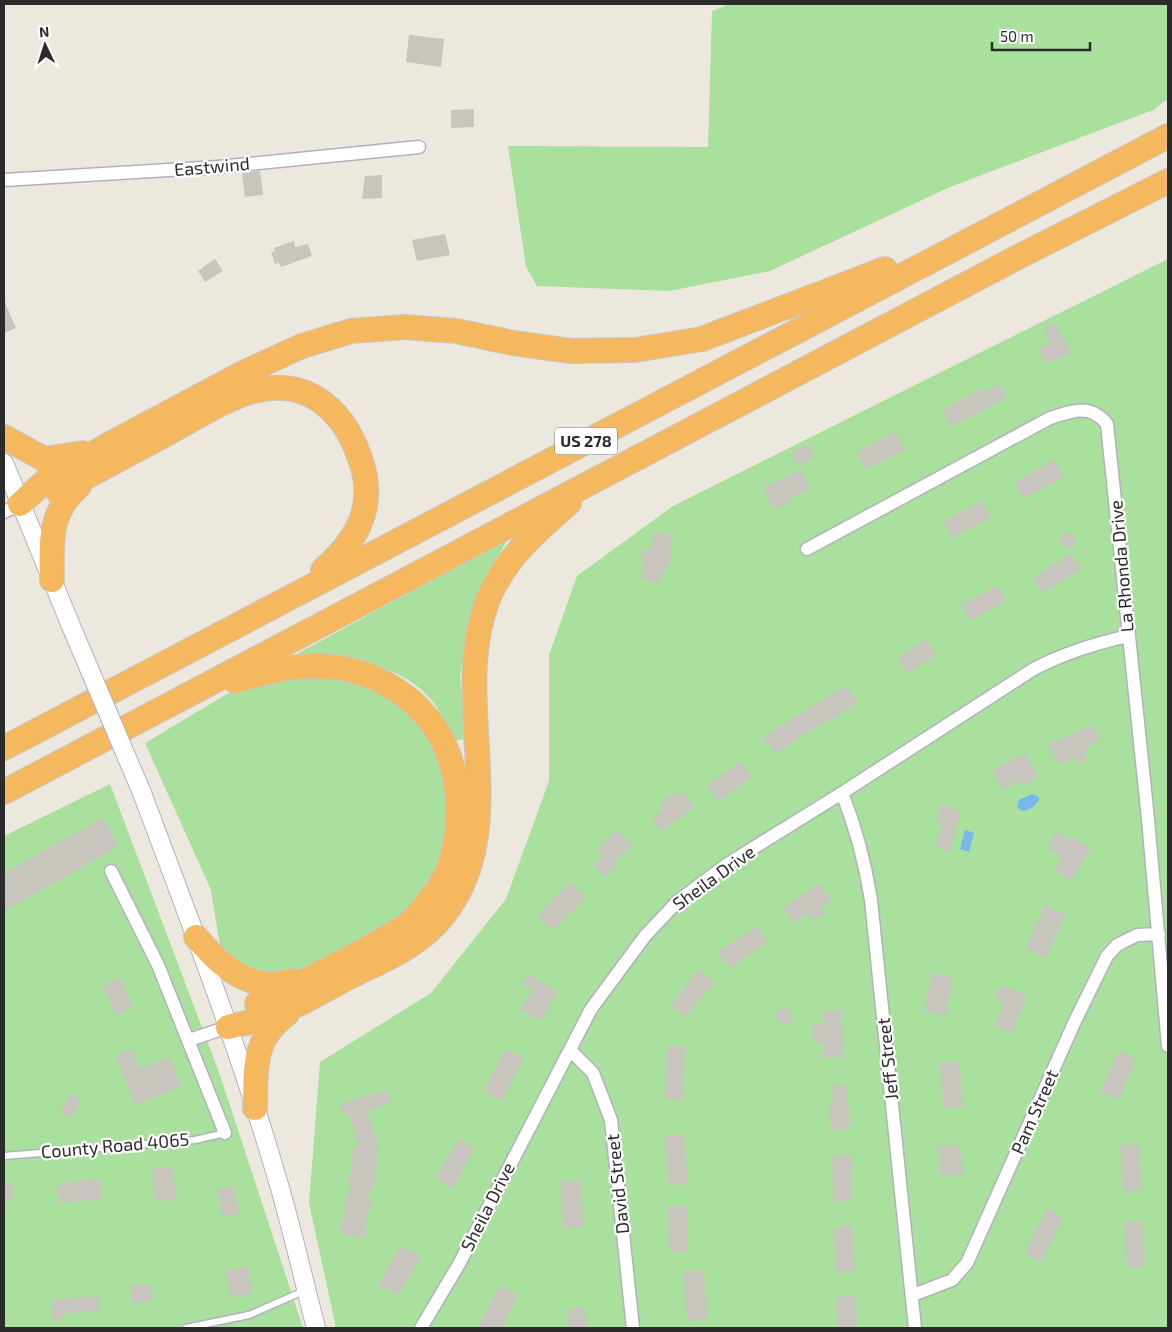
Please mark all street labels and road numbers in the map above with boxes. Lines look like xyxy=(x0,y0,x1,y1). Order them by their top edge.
street label: Eastwind xyxy=(173,152,251,180)
road number: US 278 xyxy=(555,428,617,454)
street label: La Rhonda Drive xyxy=(1104,499,1138,633)
street label: Sheila Drive xyxy=(668,840,759,915)
street label: Jeff Street xyxy=(872,1017,902,1101)
street label: Pam Street xyxy=(1006,1066,1063,1157)
street label: County Road 4065 xyxy=(40,1128,190,1162)
street label: David Street xyxy=(601,1133,633,1235)
street label: Sheila Drive xyxy=(455,1158,519,1255)

